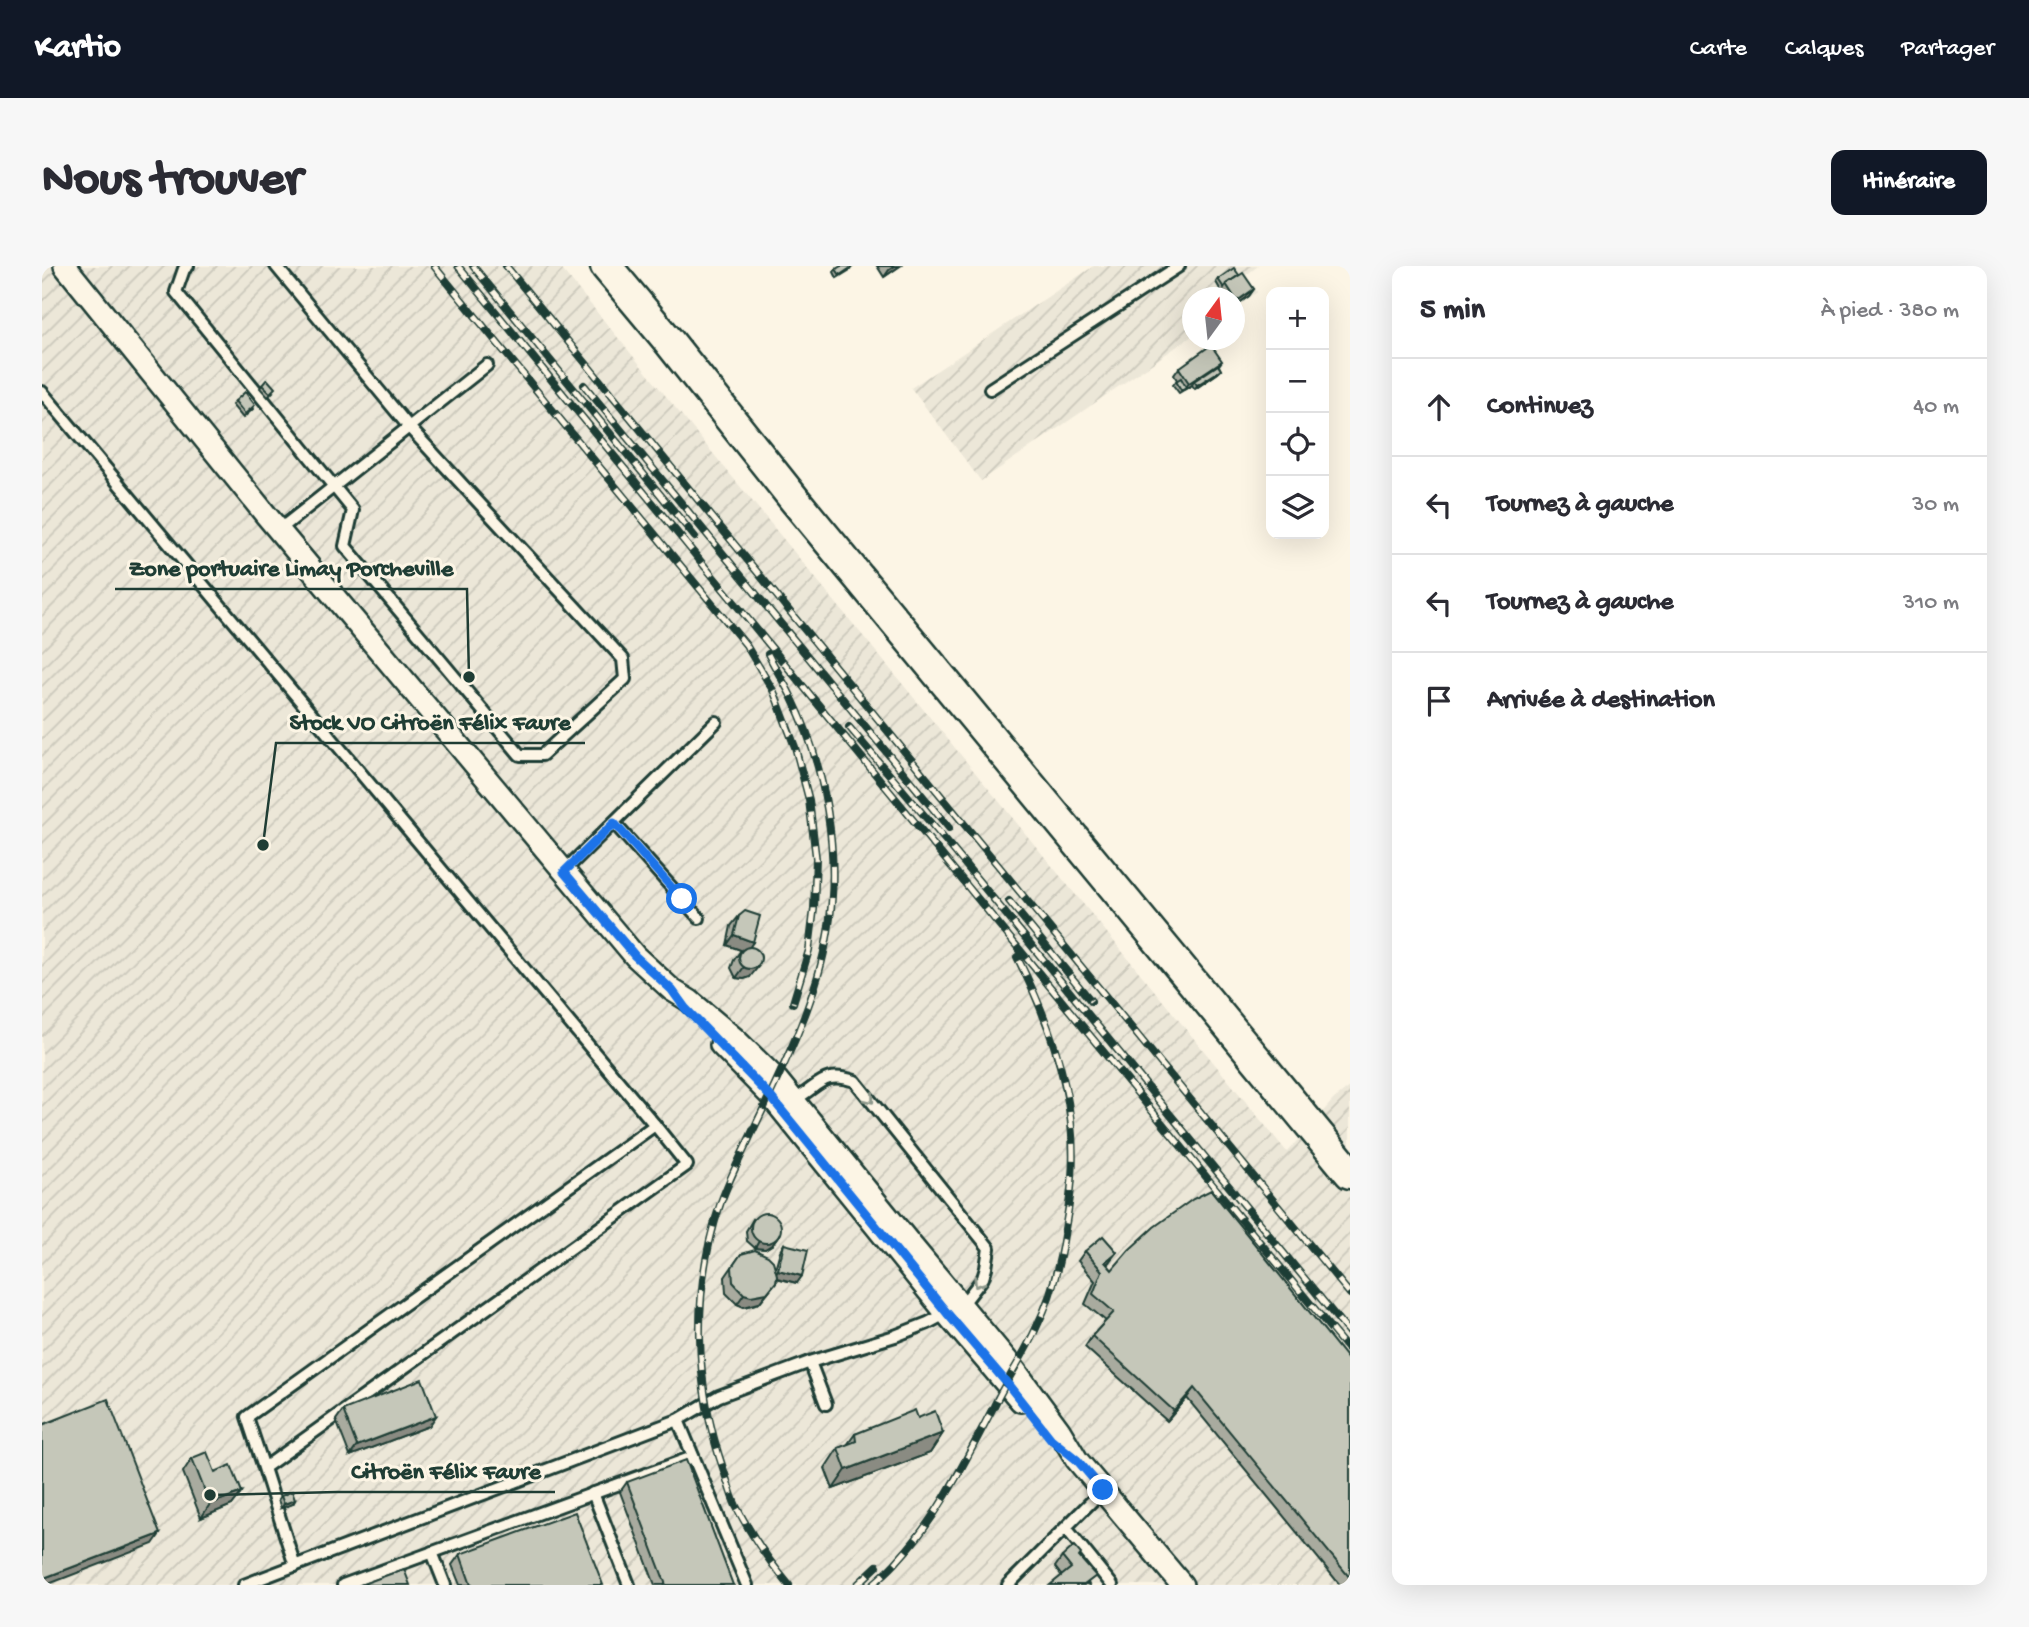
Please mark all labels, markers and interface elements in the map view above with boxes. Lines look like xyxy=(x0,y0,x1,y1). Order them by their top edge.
text: Kartio xyxy=(35,30,121,68)
text: Carte xyxy=(1690,35,1747,64)
text: Calques xyxy=(1785,35,1863,64)
text: Partager xyxy=(1901,35,1994,64)
button: Itinéraire xyxy=(1831,150,1987,215)
text: Nous trouver xyxy=(42,153,302,211)
north arrow xyxy=(1182,287,1245,350)
map controls xyxy=(1266,287,1329,539)
button: + xyxy=(1266,287,1329,350)
text: 5 min xyxy=(1420,294,1485,329)
text: À pied · 380 m xyxy=(1821,298,1959,325)
button: − xyxy=(1266,350,1329,413)
icon: ahead xyxy=(1420,388,1458,426)
text: Continuez xyxy=(1487,392,1593,423)
text: 40 m xyxy=(1913,394,1959,421)
button: locate xyxy=(1266,413,1329,476)
button: layers xyxy=(1266,476,1329,539)
icon: left xyxy=(1420,486,1458,524)
text: Tournez à gauche xyxy=(1487,490,1674,521)
text: 30 m xyxy=(1912,492,1959,519)
callout: Zone portuaire Limay Porcheville xyxy=(115,544,467,589)
text: Zone portuaire Limay Porcheville xyxy=(129,556,455,585)
icon: left xyxy=(1420,584,1458,622)
text: Tournez à gauche xyxy=(1487,588,1674,619)
text: 310 m xyxy=(1903,590,1959,617)
icon: arrive xyxy=(1420,682,1458,720)
text: Arrivée à destination xyxy=(1487,686,1715,717)
callout: Stock VO Citroën Félix Faure xyxy=(276,698,585,743)
text: Stock VO Citroën Félix Faure xyxy=(289,710,572,739)
route start xyxy=(666,883,697,914)
one-way arrow xyxy=(861,1092,874,1104)
one-way arrow xyxy=(974,1275,987,1288)
callout: Citroën Félix Faure xyxy=(337,1447,555,1492)
text: Citroën Félix Faure xyxy=(351,1459,542,1488)
route end xyxy=(1087,1474,1118,1505)

